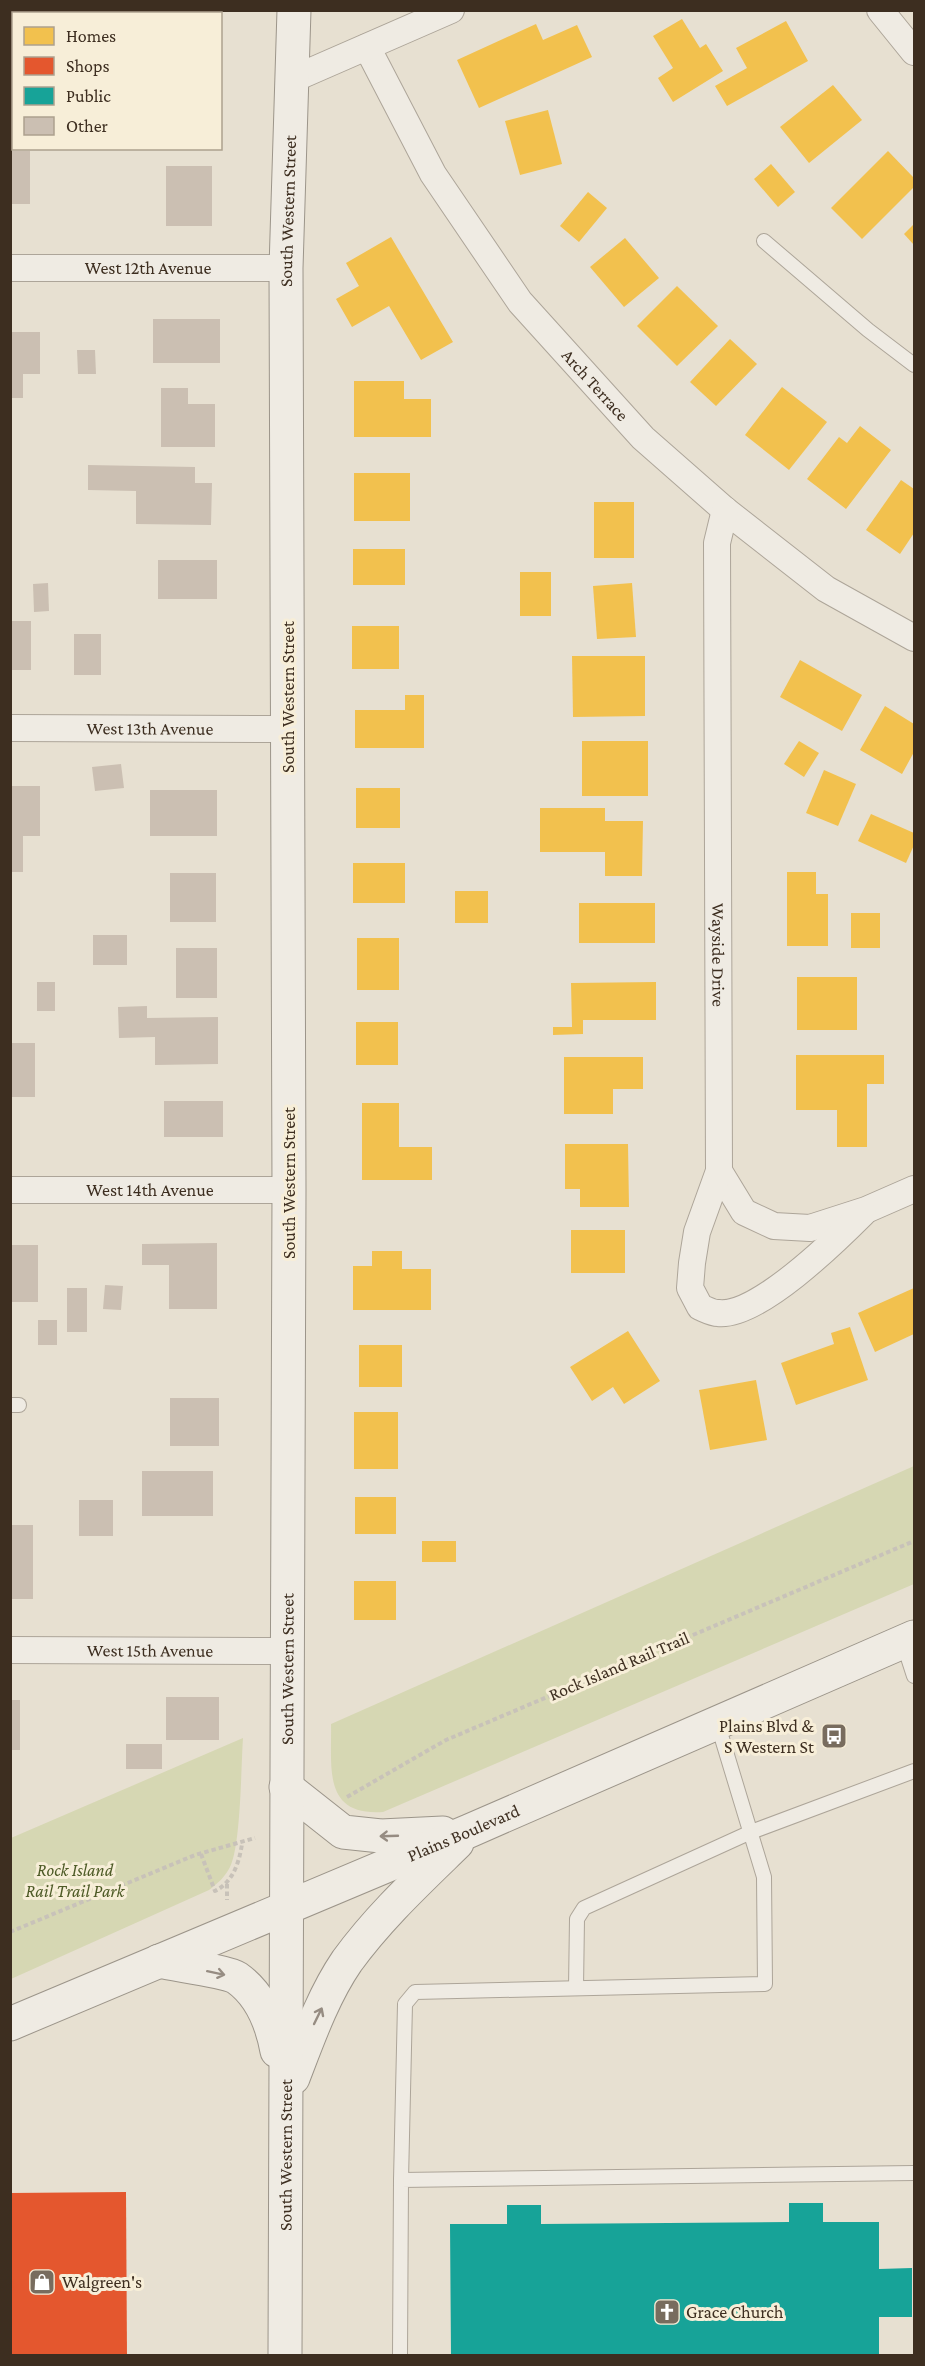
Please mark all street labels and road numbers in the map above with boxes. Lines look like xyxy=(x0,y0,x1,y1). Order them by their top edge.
street label: South Western Street xyxy=(276,134,300,287)
street label: West 12th Avenue xyxy=(85,258,211,278)
street label: Arch Terrace xyxy=(558,345,633,425)
street label: South Western Street xyxy=(278,620,298,773)
street label: West 13th Avenue xyxy=(87,718,213,739)
street label: Wayside Drive xyxy=(708,903,728,1007)
street label: South Western Street xyxy=(279,1106,299,1259)
street label: West 14th Avenue xyxy=(86,1180,214,1200)
street label: South Western Street xyxy=(277,1592,298,1745)
street label: Rock Island Rail Trail xyxy=(546,1627,693,1705)
street label: West 15th Avenue xyxy=(87,1640,213,1661)
street label: Plains Boulevard xyxy=(404,1800,523,1866)
street label: South Western Street xyxy=(275,2078,296,2231)

